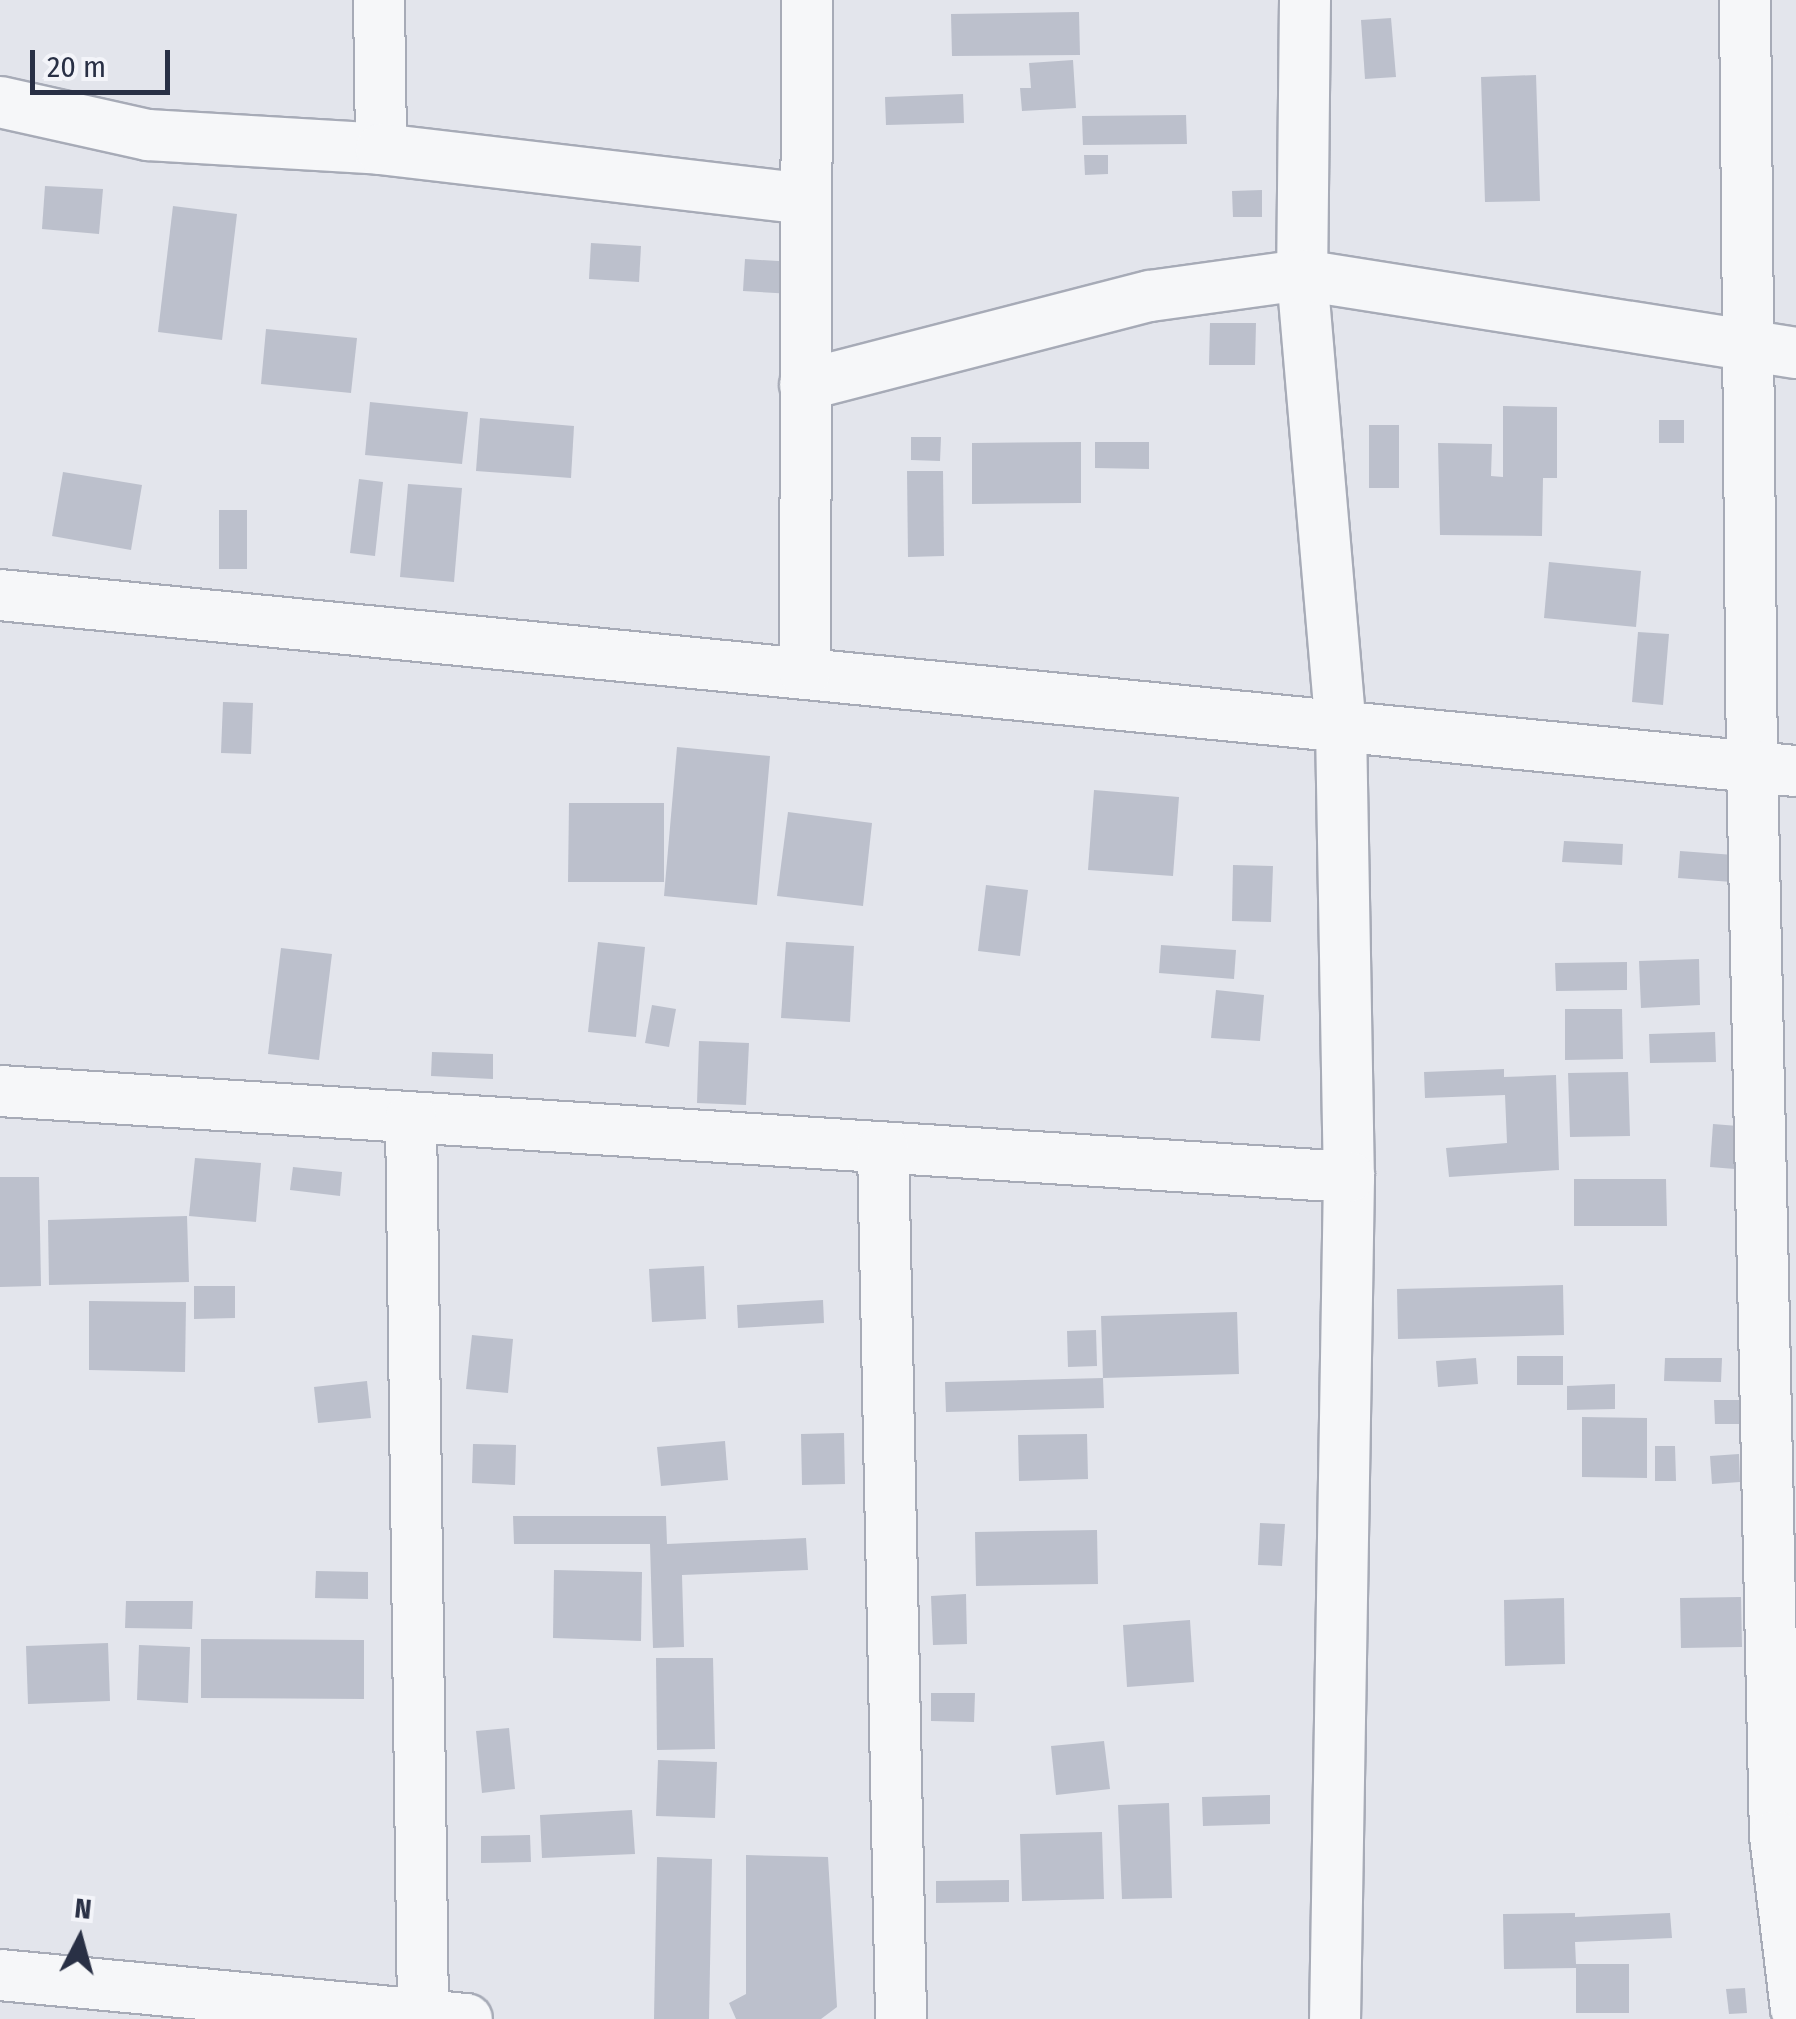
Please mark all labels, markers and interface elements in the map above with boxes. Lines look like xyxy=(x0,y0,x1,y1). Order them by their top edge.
scale bar xyxy=(35,30,175,92)
text: 20 m xyxy=(47,49,106,85)
north arrow xyxy=(30,1889,130,1989)
text: N xyxy=(73,1891,93,1926)

